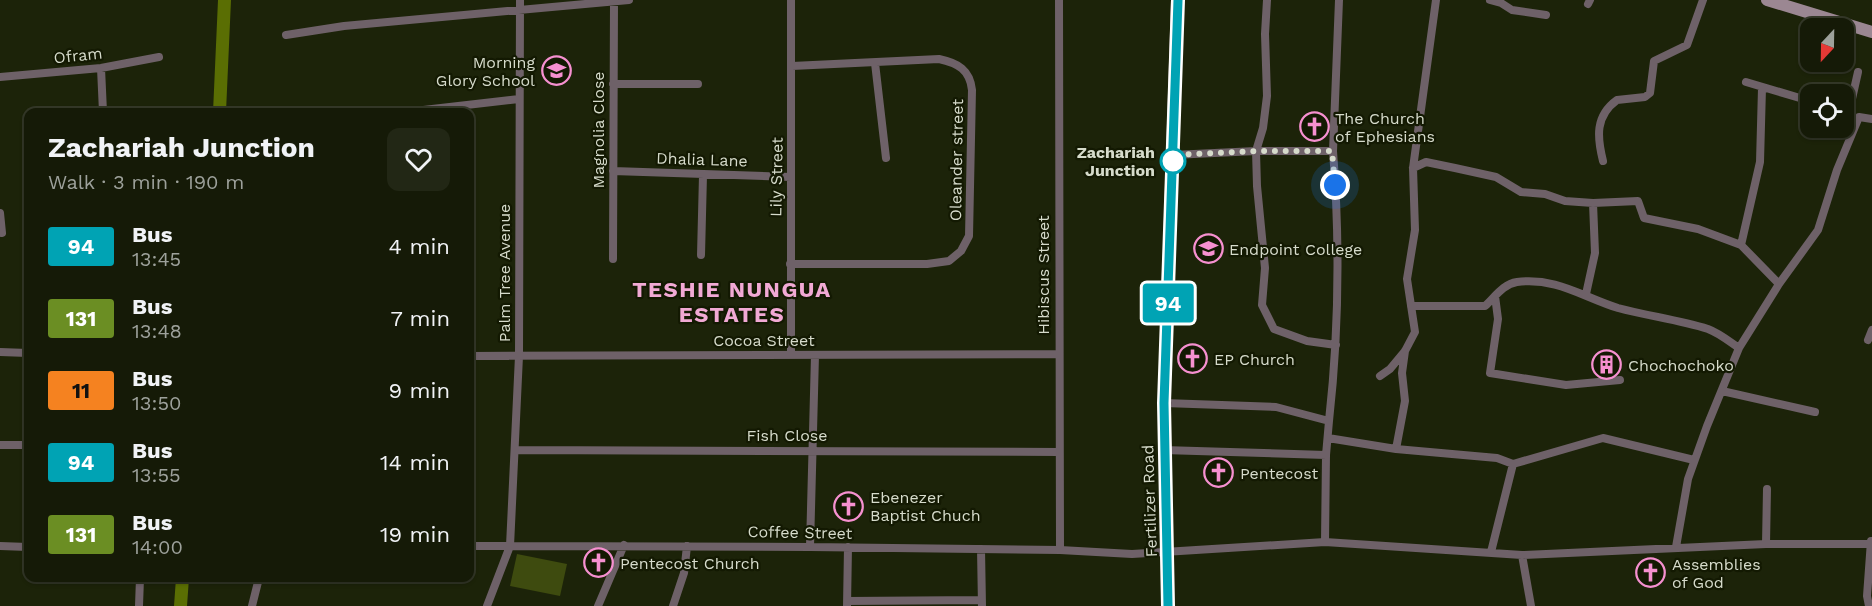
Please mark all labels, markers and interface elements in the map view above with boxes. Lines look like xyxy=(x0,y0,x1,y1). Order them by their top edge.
north arrow xyxy=(1800,18,1854,72)
map controls xyxy=(1800,18,1854,138)
street label: Ofram xyxy=(53,43,103,67)
place label: Morning Glory School xyxy=(436,53,535,90)
school or university icon: Morning Glory School xyxy=(540,55,572,87)
street label: Magnolia Close xyxy=(589,71,608,189)
button: locate xyxy=(1800,84,1854,138)
street label: Oleander street xyxy=(946,98,967,221)
place label: The Church of Ephesians xyxy=(1335,109,1435,146)
church icon: The Church of Ephesians xyxy=(1298,111,1330,143)
button: heart xyxy=(387,128,450,191)
text: Zachariah Junction xyxy=(48,131,315,164)
street label: Lily Street xyxy=(766,137,787,217)
place label: Zachariah Junction xyxy=(1077,143,1155,180)
street label: Dhalia Lane xyxy=(656,148,748,171)
marker: Zachariah Junction xyxy=(1160,148,1186,174)
text: Walk · 3 min · 190 m xyxy=(48,170,244,194)
your location xyxy=(1320,170,1350,200)
street label: Palm Tree Avenue xyxy=(495,204,514,342)
street label: Hibiscus Street xyxy=(1034,215,1053,335)
text: Bus xyxy=(132,222,172,247)
school or university icon: Endpoint College xyxy=(1192,233,1224,265)
text: 94 xyxy=(68,234,94,259)
text: 4 min xyxy=(389,234,450,259)
place label: Endpoint College xyxy=(1229,240,1362,259)
text: 13:45 xyxy=(132,247,181,271)
district label: TESHIE NUNGUA ESTATES xyxy=(632,277,832,327)
line badge: 94 xyxy=(1141,284,1195,322)
text: 94 xyxy=(1155,291,1181,316)
text: Bus xyxy=(132,294,172,319)
text: 131 xyxy=(66,306,96,331)
text: 7 min xyxy=(390,306,450,331)
text: 13:48 xyxy=(132,319,182,343)
street label: Cocoa Street xyxy=(713,331,815,350)
church icon: EP Church xyxy=(1177,343,1209,375)
building icon: Chochochoko xyxy=(1591,349,1623,381)
place label: EP Church xyxy=(1214,350,1295,369)
place label: Chochochoko xyxy=(1628,356,1734,375)
text: Bus xyxy=(132,366,172,391)
text: 11 xyxy=(72,378,90,403)
text: 9 min xyxy=(388,378,450,403)
text: 13:50 xyxy=(132,391,181,415)
street label: Fish Close xyxy=(747,426,827,445)
text: Bus xyxy=(132,438,172,463)
street label: Fertilizer Road xyxy=(1138,444,1161,558)
text: 94 xyxy=(68,450,94,475)
text: 14 min xyxy=(380,450,450,475)
church icon: Pentecost xyxy=(1203,457,1235,489)
text: 13:55 xyxy=(132,463,181,487)
place label: Pentecost xyxy=(1240,464,1319,483)
place label: Ebenezer Baptist Chuch xyxy=(870,488,981,525)
church icon: Ebenezer Baptist Chuch xyxy=(833,490,865,522)
text: Bus xyxy=(132,510,172,535)
text: 131 xyxy=(66,522,96,547)
text: 19 min xyxy=(380,522,450,547)
street label: Coffee Street xyxy=(747,522,853,543)
text: 14:00 xyxy=(132,535,183,559)
church icon: Pentecost Church xyxy=(583,547,615,579)
place label: Pentecost Church xyxy=(620,554,760,573)
place label: Assemblies of God xyxy=(1672,555,1761,592)
church icon: Assemblies of God xyxy=(1635,557,1667,589)

